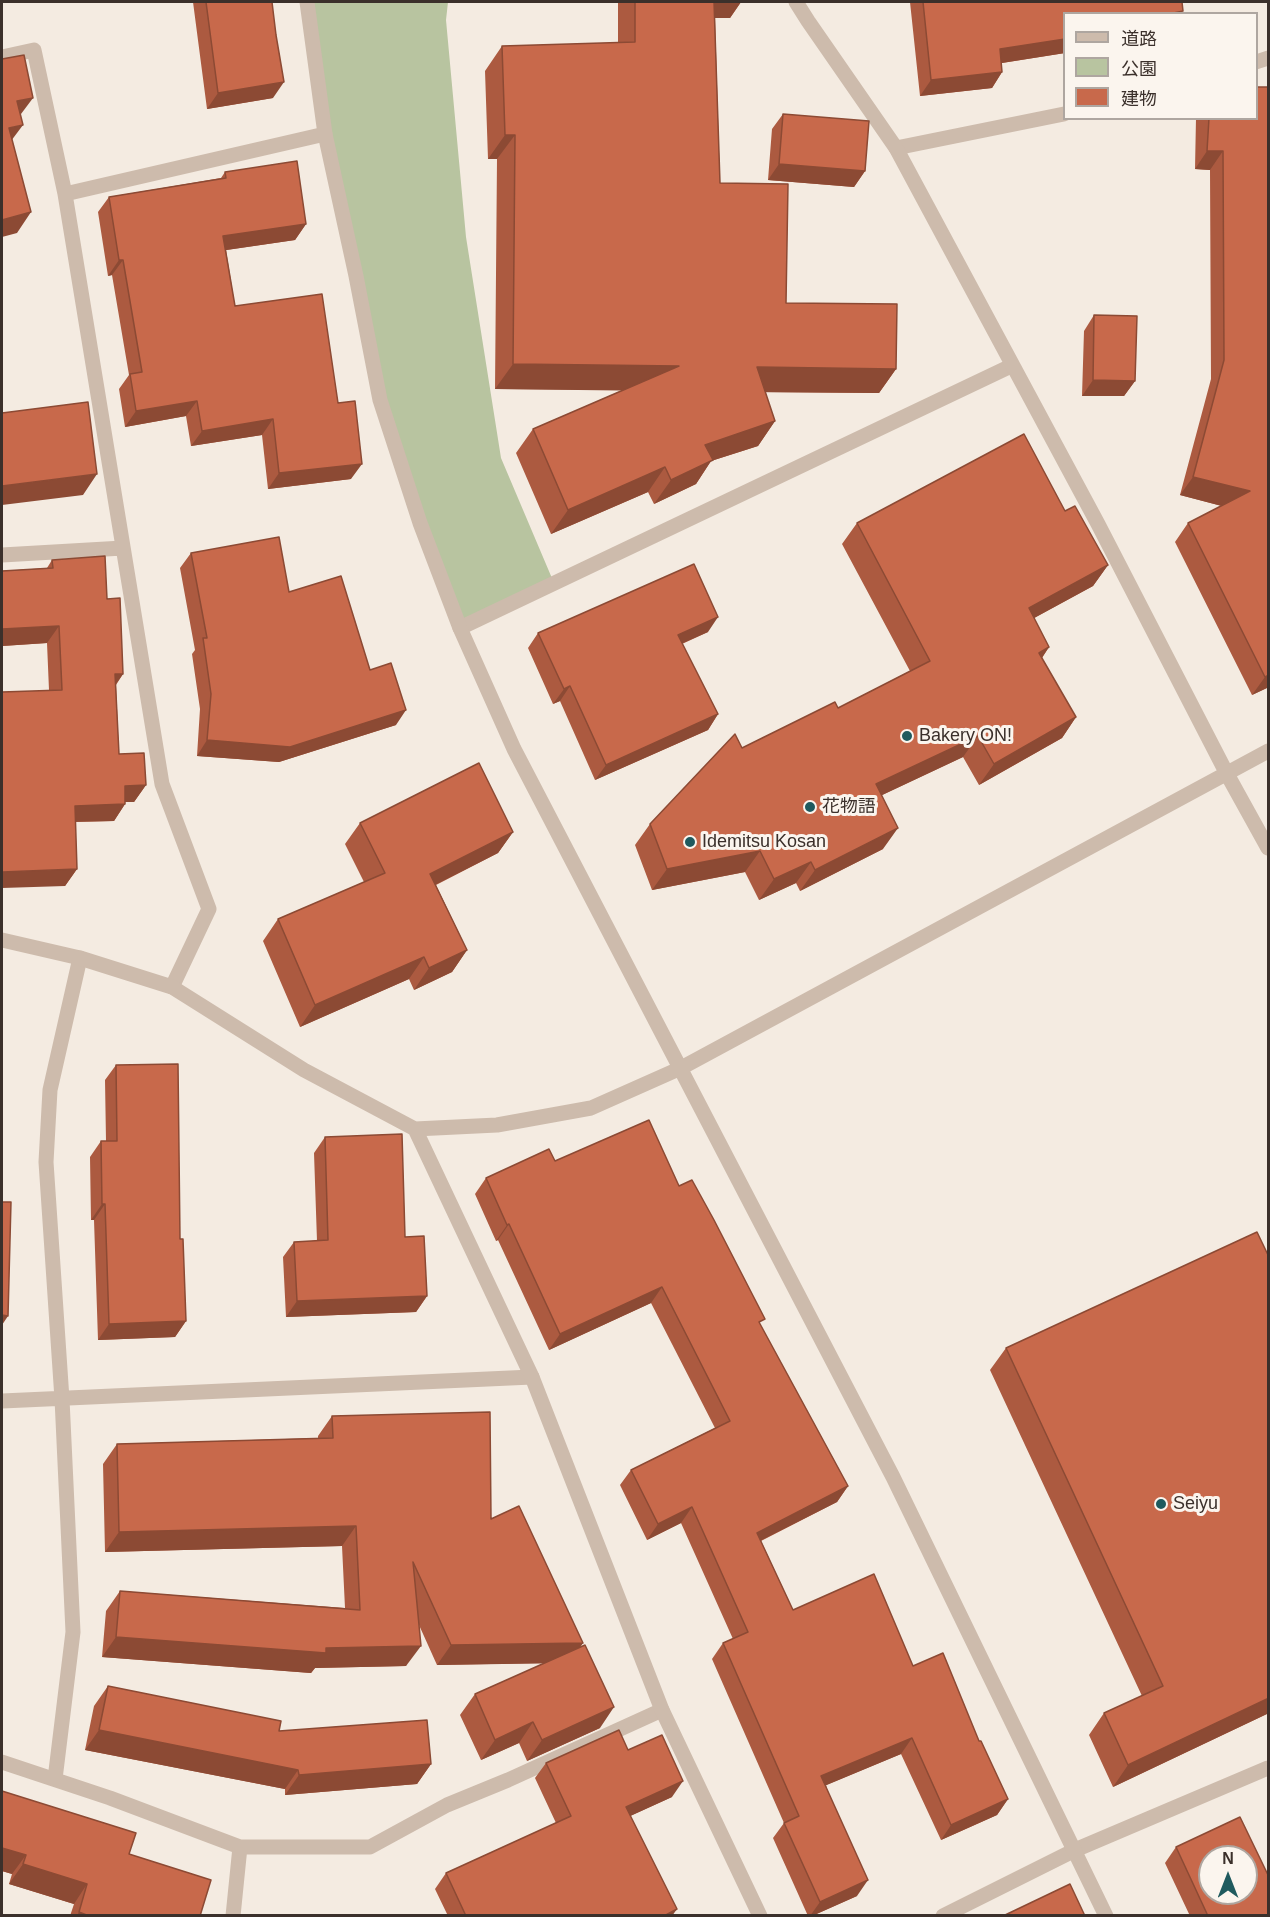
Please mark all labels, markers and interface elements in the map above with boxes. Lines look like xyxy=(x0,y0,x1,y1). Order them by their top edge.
legend xyxy=(1063,12,1258,120)
text: 道路 xyxy=(1121,29,1157,49)
text: 公園 xyxy=(1121,59,1157,79)
text: 建物 xyxy=(1121,89,1157,109)
place label: Bakery ON! xyxy=(919,725,1012,747)
marker: Bakery ON! xyxy=(900,729,914,743)
place label: 花物語 xyxy=(822,796,876,818)
marker: 花物語 xyxy=(803,800,817,814)
place label: Idemitsu Kosan xyxy=(702,831,826,853)
marker: Idemitsu Kosan xyxy=(683,835,697,849)
place label: Seiyu xyxy=(1173,1493,1218,1515)
marker: Seiyu xyxy=(1154,1497,1168,1511)
north arrow xyxy=(1198,1845,1258,1905)
text: N xyxy=(1222,1850,1234,1867)

